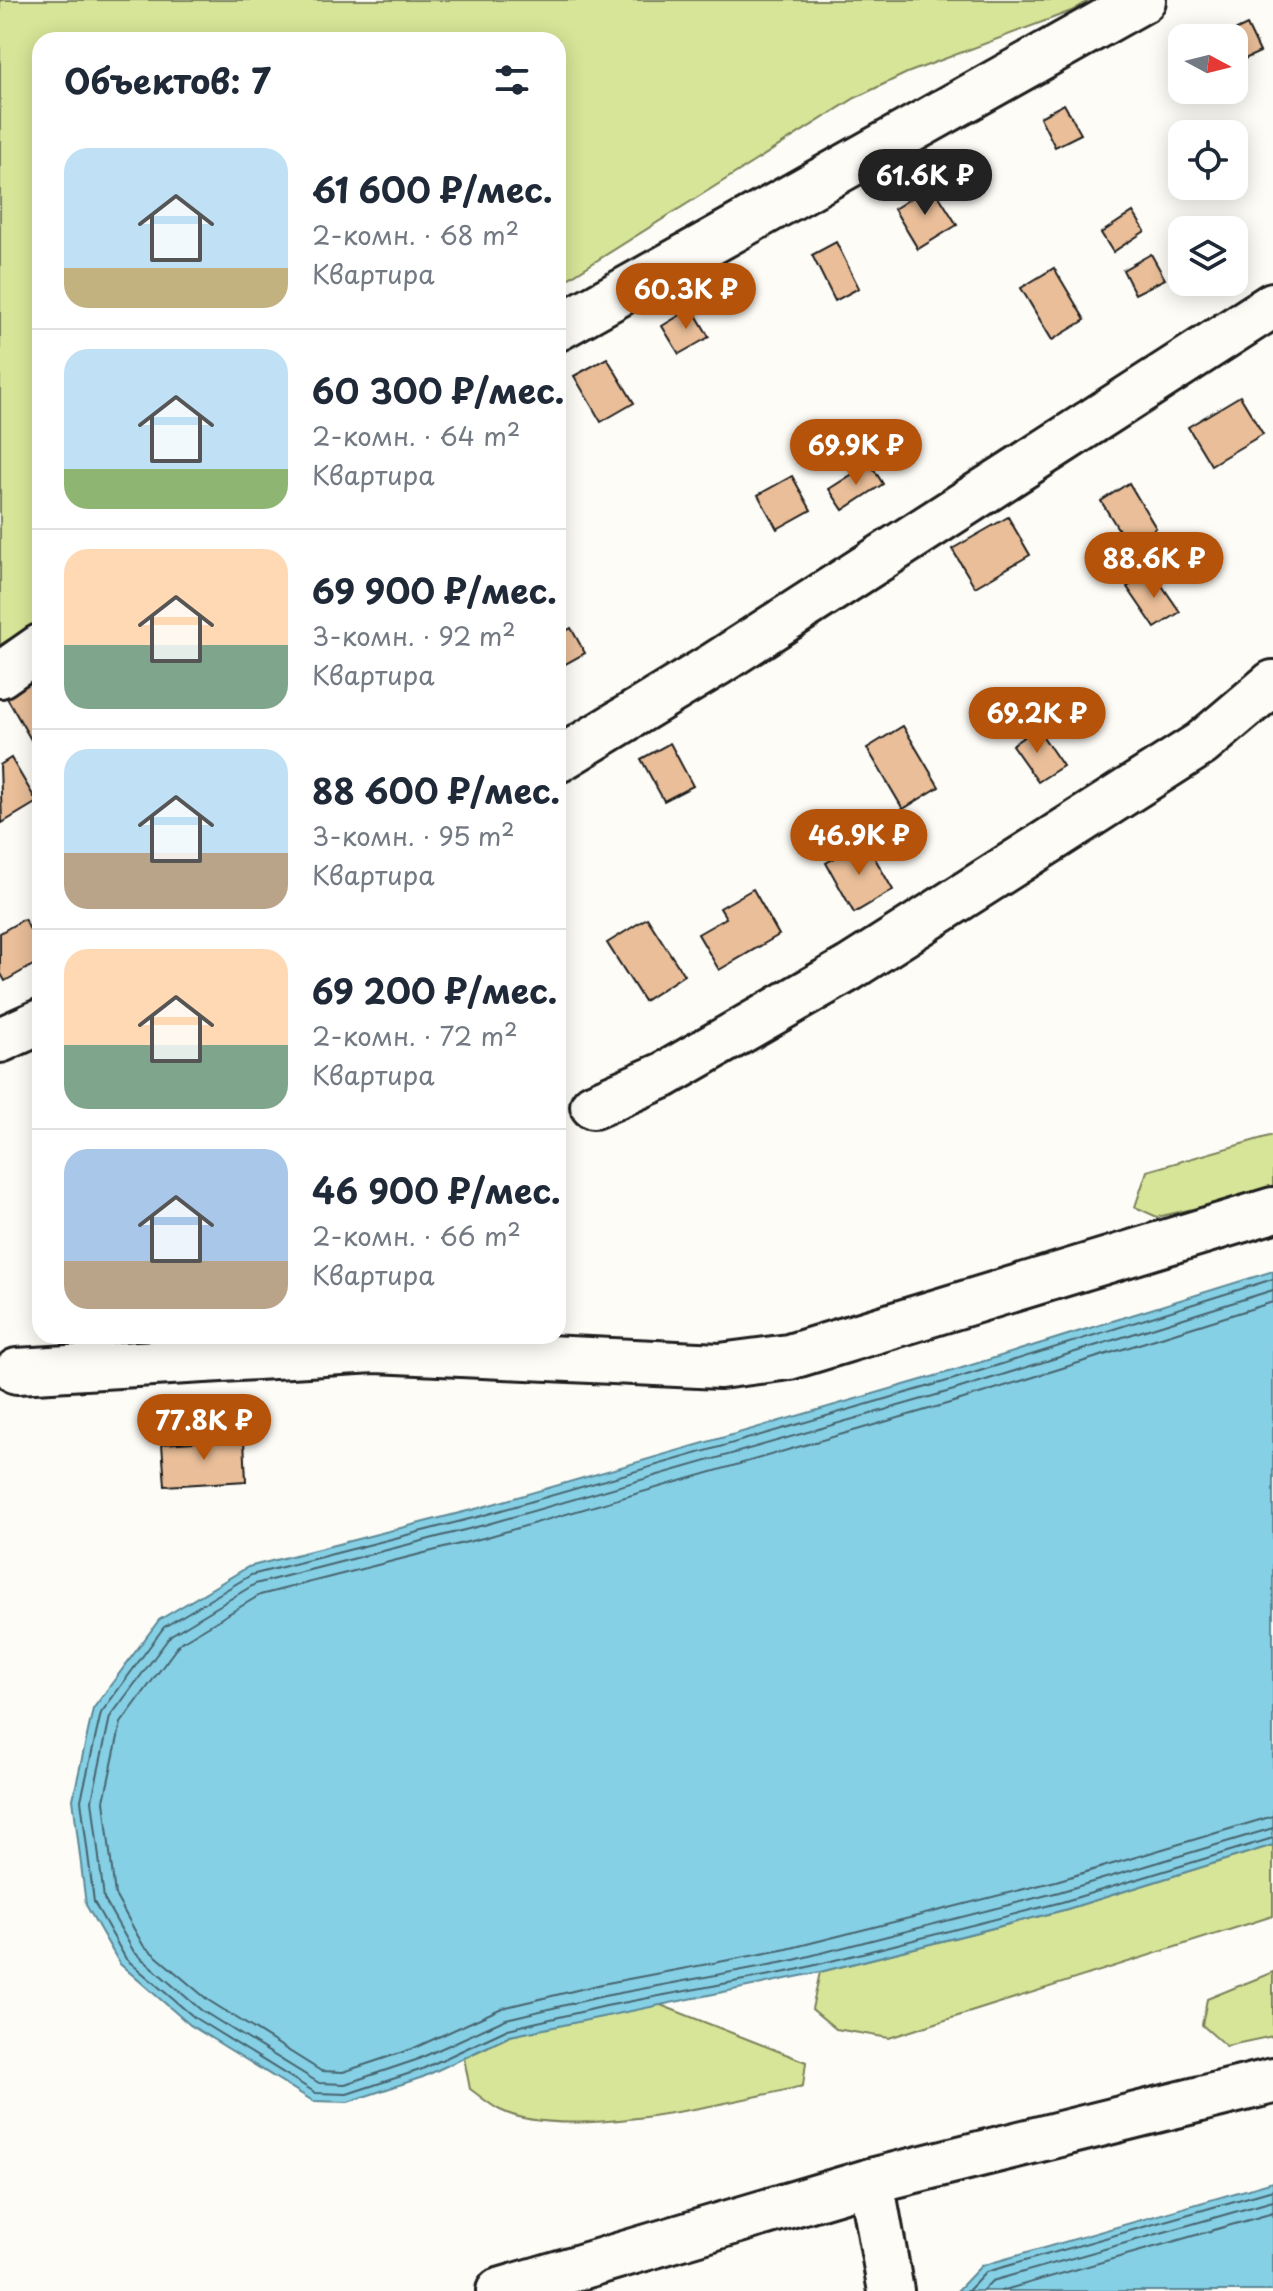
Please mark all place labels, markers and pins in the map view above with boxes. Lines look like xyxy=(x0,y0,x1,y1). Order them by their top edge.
pin: 61.6K ₽ xyxy=(851,149,999,217)
pin: 60.3K ₽ xyxy=(612,263,760,331)
pin: 69.9K ₽ xyxy=(782,419,930,487)
pin: 88.6K ₽ xyxy=(1080,532,1228,600)
pin: 69.2K ₽ xyxy=(963,687,1111,755)
pin: 46.9K ₽ xyxy=(785,809,933,877)
pin: 77.8K ₽ xyxy=(130,1394,278,1462)

